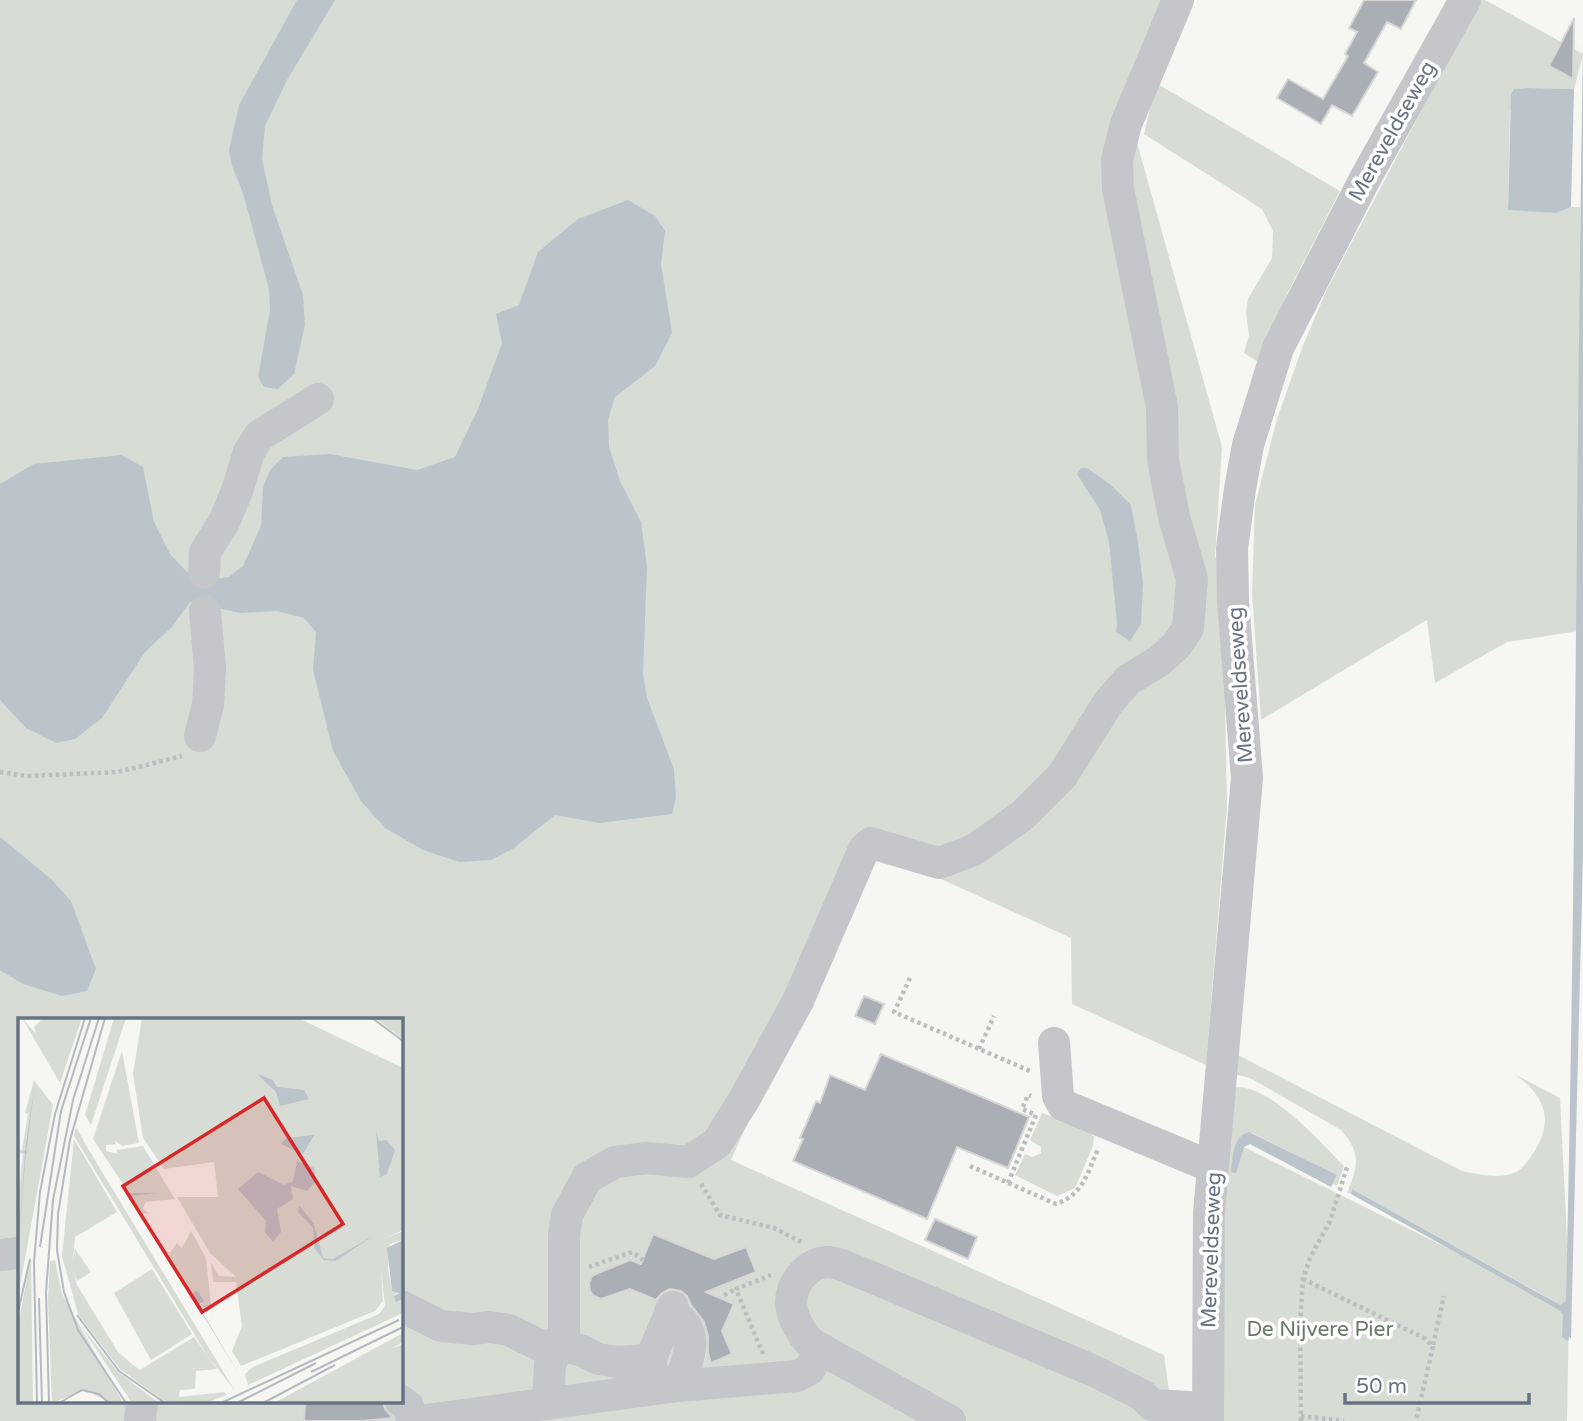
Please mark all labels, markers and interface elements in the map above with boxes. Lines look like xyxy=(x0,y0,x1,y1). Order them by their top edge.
street label: Mereveldseweg xyxy=(1344,57,1441,206)
street label: Mereveldseweg xyxy=(1223,606,1258,764)
inset map xyxy=(18,1018,402,1404)
street label: Mereveldseweg xyxy=(1196,1172,1227,1329)
park label: De Nijvere Pier xyxy=(1247,1317,1393,1342)
scale bar xyxy=(1345,1362,1529,1406)
text: 50 m xyxy=(1356,1374,1407,1399)

